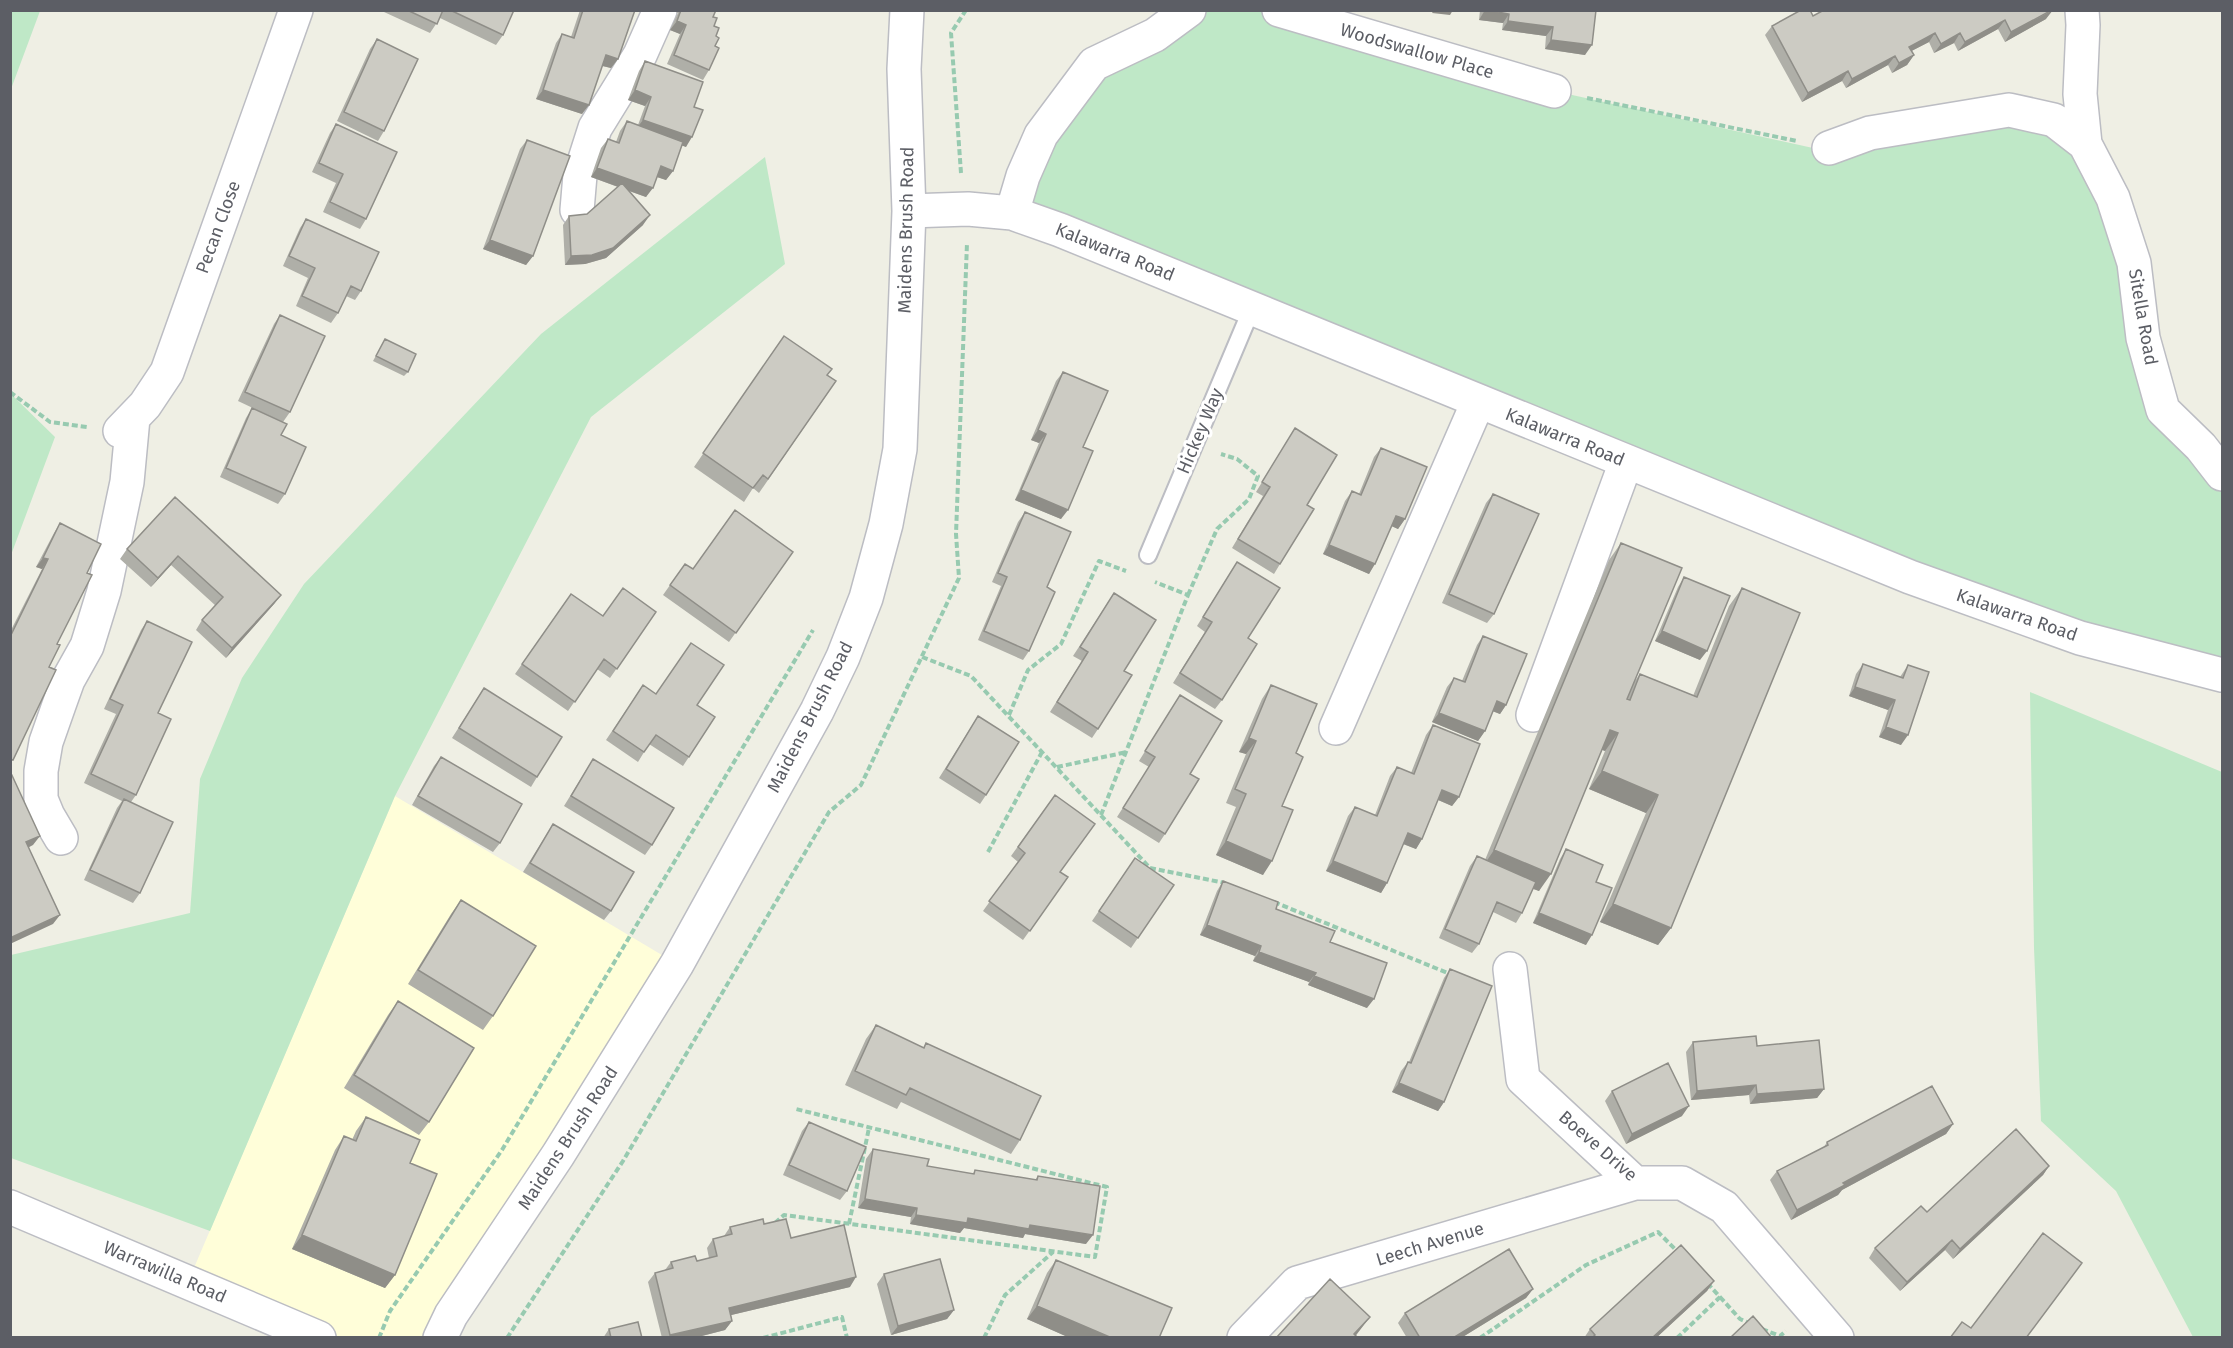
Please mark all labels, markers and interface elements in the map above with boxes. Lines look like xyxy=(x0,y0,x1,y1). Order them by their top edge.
street label: Woodswallow Place xyxy=(1338,19,1496,83)
street label: Maidens Brush Road xyxy=(894,146,918,314)
street label: Pecan Close xyxy=(191,178,245,276)
street label: Kalawarra Road xyxy=(1052,218,1178,286)
street label: Sitella Road xyxy=(2124,267,2162,367)
street label: Hickey Way xyxy=(1172,385,1228,477)
street label: Kalawarra Road xyxy=(1502,403,1628,471)
street label: Kalawarra Road xyxy=(1953,584,2081,646)
street label: Maidens Brush Road xyxy=(762,638,858,796)
street label: Maidens Brush Road xyxy=(513,1062,623,1214)
street label: Boeve Drive xyxy=(1554,1106,1642,1186)
street label: Leech Avenue xyxy=(1373,1217,1487,1271)
street label: Warrawilla Road xyxy=(100,1236,230,1308)

